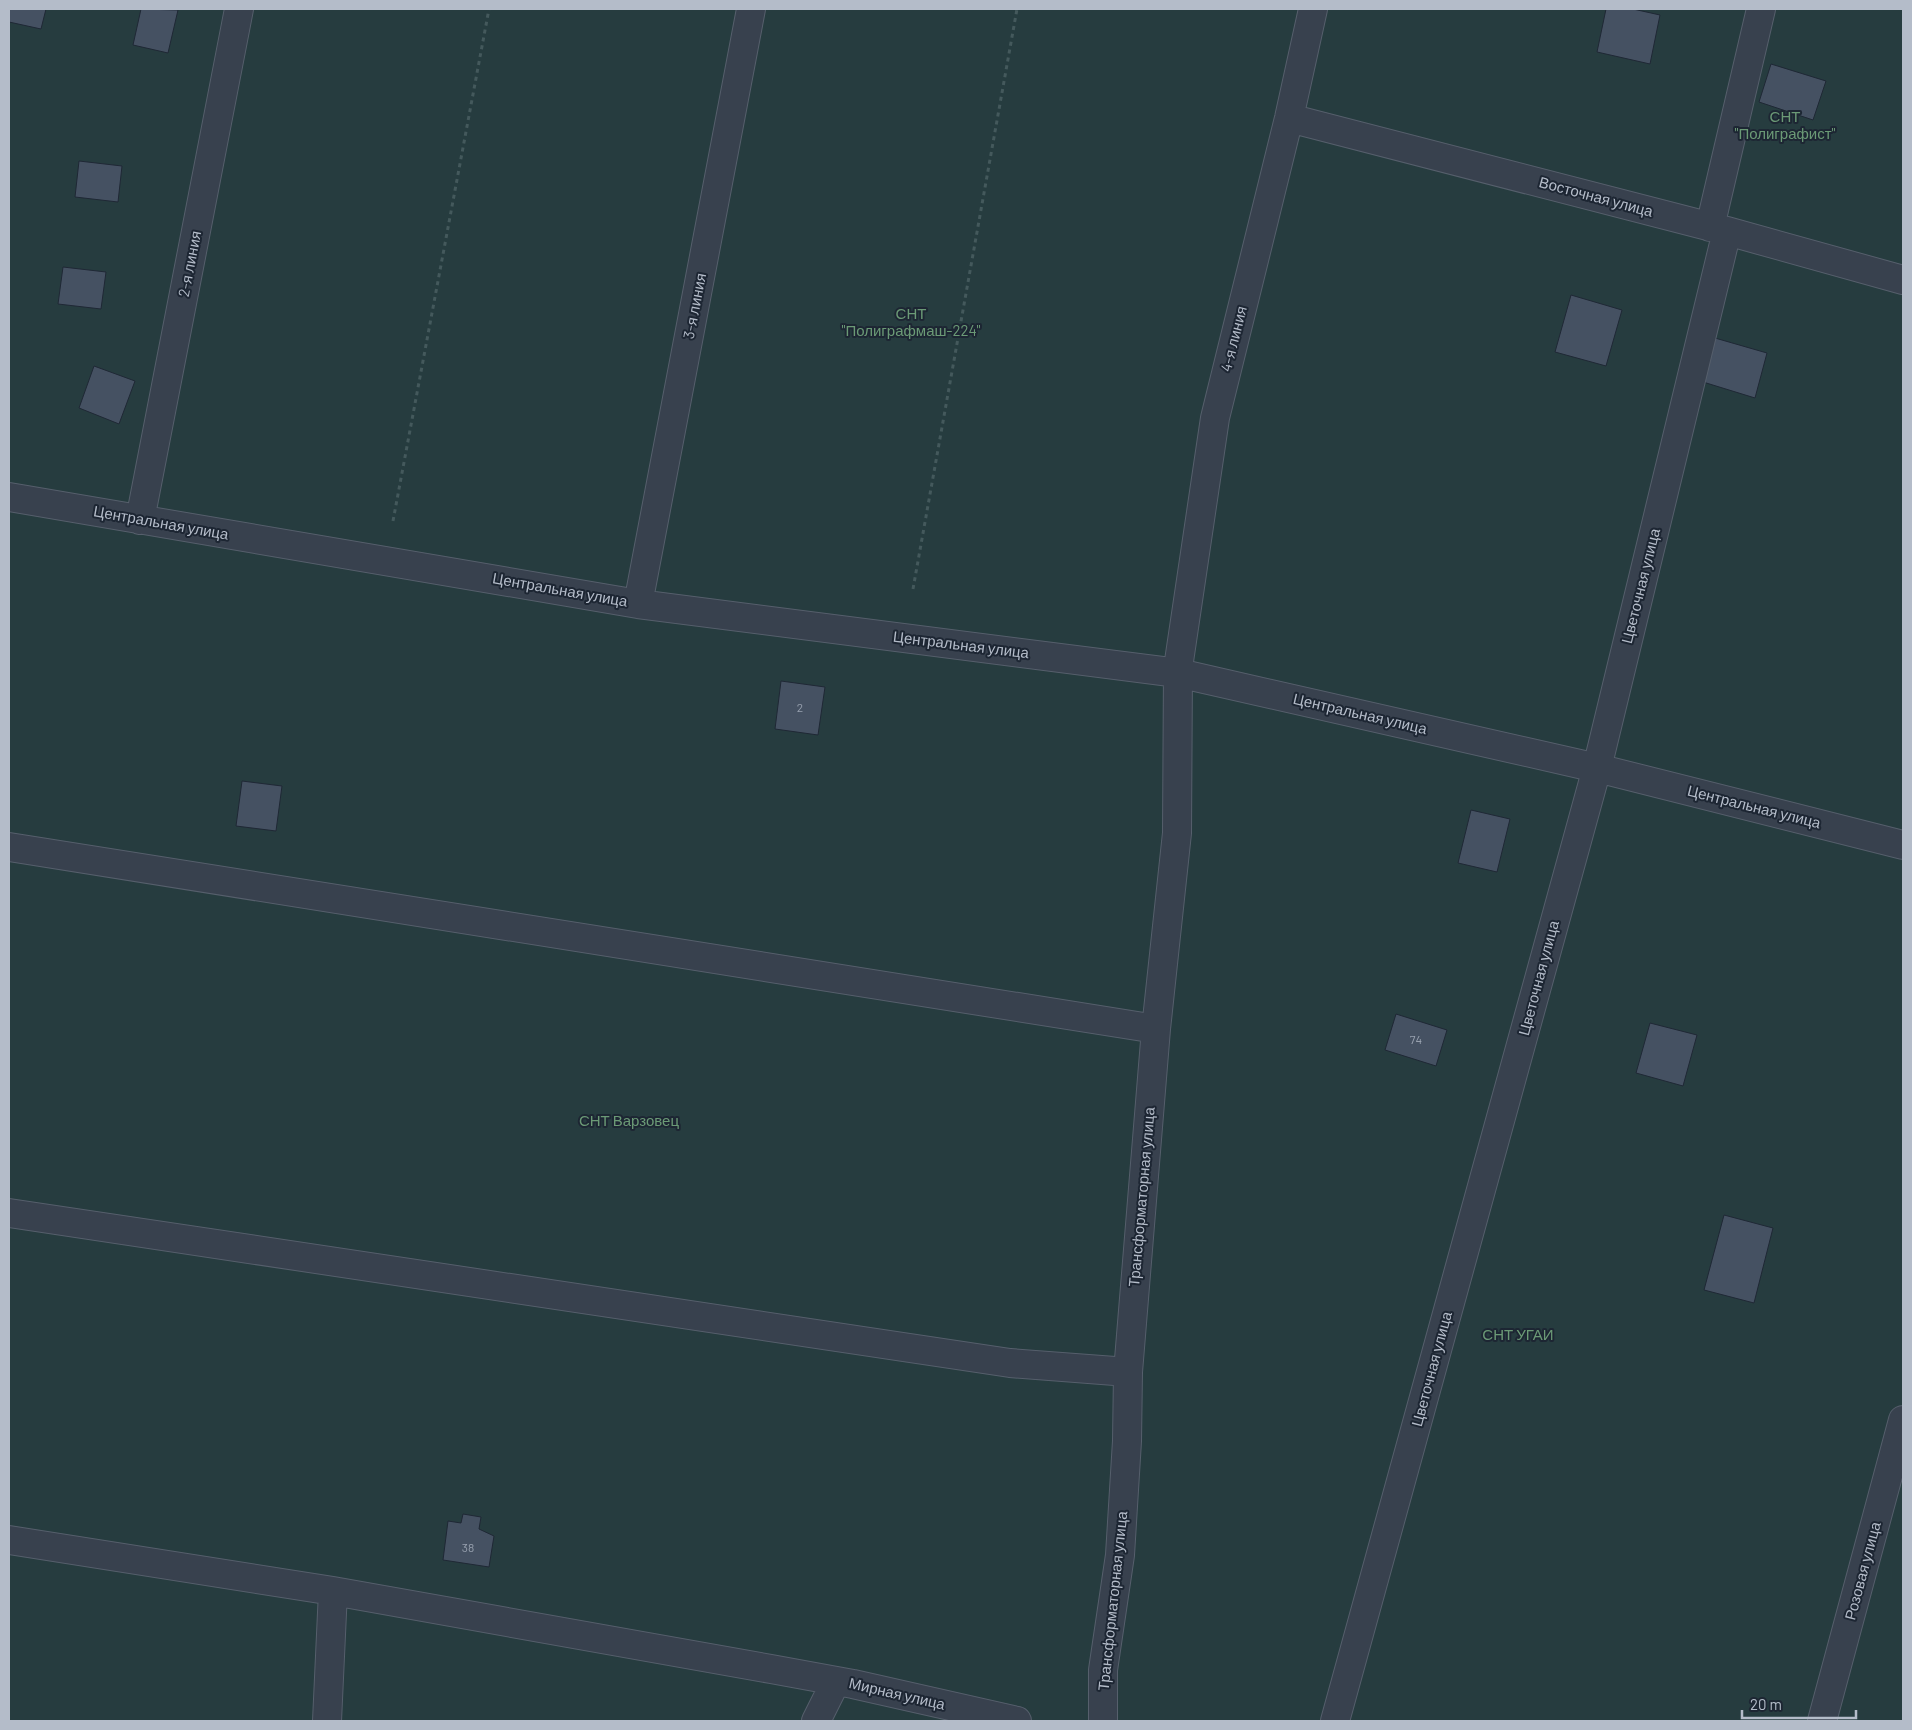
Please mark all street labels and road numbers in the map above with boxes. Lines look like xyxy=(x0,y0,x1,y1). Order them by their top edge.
street label: Восточная улица xyxy=(1537,172,1656,220)
street label: 2-я линия xyxy=(174,229,204,298)
street label: 3-я линия xyxy=(679,271,709,340)
street label: 4-я линия xyxy=(1216,304,1250,374)
street label: Центральная улица xyxy=(92,501,231,543)
street label: Цветочная улица xyxy=(1617,526,1663,645)
street label: Центральная улица xyxy=(491,568,630,610)
street label: Центральная улица xyxy=(892,627,1031,661)
street label: Центральная улица xyxy=(1292,689,1430,737)
street label: Центральная улица xyxy=(1686,781,1823,831)
street label: Цветочная улица xyxy=(1514,918,1562,1037)
street label: Трансформаторная улица xyxy=(1124,1106,1158,1288)
street label: Цветочная улица xyxy=(1407,1309,1455,1428)
street label: Трансформаторная улица xyxy=(1094,1510,1130,1692)
street label: Розовая улица xyxy=(1840,1519,1884,1622)
street label: Мирная улица xyxy=(847,1673,948,1713)

